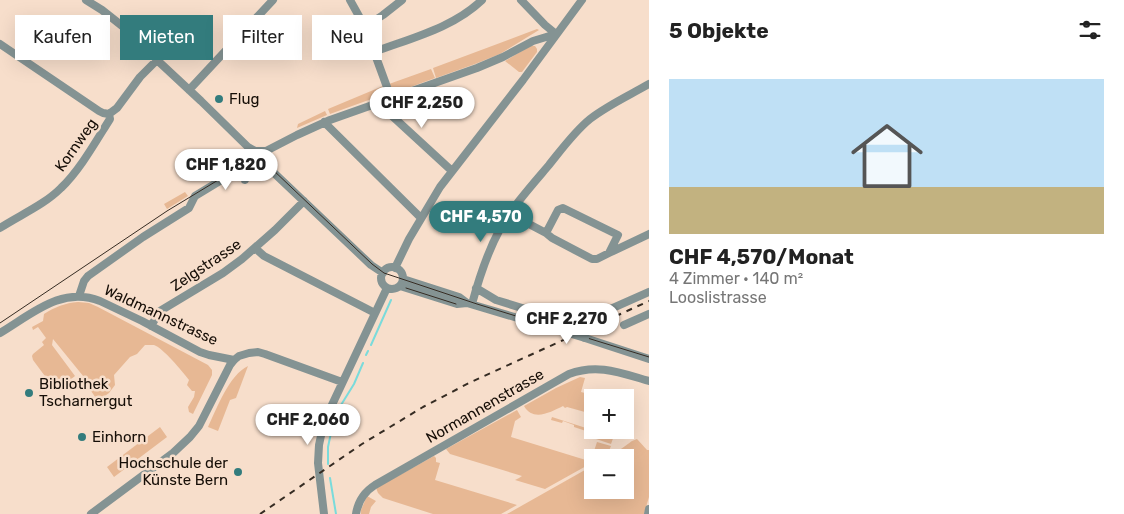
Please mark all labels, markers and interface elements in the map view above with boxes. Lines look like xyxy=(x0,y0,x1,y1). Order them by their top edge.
chip: Kaufen xyxy=(15,15,110,60)
chip: Mieten xyxy=(120,15,213,60)
chip: Filter xyxy=(223,15,302,60)
chip: Neu xyxy=(312,15,382,60)
icon: filters xyxy=(1076,16,1104,44)
text: 5 Objekte xyxy=(669,18,769,43)
pin: CHF 2,250 xyxy=(365,86,479,129)
place label: Flug xyxy=(229,90,259,108)
marker: Flug xyxy=(213,93,225,105)
text: CHF 2,250 xyxy=(381,93,463,112)
icon: home xyxy=(842,111,932,201)
street label: Kornweg xyxy=(51,115,101,175)
pin: CHF 1,820 xyxy=(169,148,283,191)
text: CHF 1,820 xyxy=(186,155,266,174)
pin: CHF 4,570 xyxy=(424,200,538,243)
text: CHF 4,570 xyxy=(440,207,522,226)
street label: Zelgstrasse xyxy=(167,235,245,295)
text: CHF 4,570/Monat xyxy=(669,244,854,269)
text: 4 Zimmer · 140 m² xyxy=(669,269,803,288)
street label: Waldmannstrasse xyxy=(101,281,221,349)
text: Looslistrasse xyxy=(669,288,767,307)
pin: CHF 2,270 xyxy=(510,302,624,345)
text: CHF 2,270 xyxy=(526,309,608,328)
street label: Normannenstrasse xyxy=(423,365,547,447)
place label: Bibliothek Tscharnergut xyxy=(39,375,132,410)
marker: Bibliothek Tscharnergut xyxy=(23,387,35,399)
map controls xyxy=(584,389,634,499)
button: + xyxy=(584,389,634,439)
pin: CHF 2,060 xyxy=(251,404,365,446)
text: CHF 2,060 xyxy=(266,410,350,429)
place label: Einhorn xyxy=(92,428,146,446)
marker: Einhorn xyxy=(76,431,88,443)
button: − xyxy=(584,449,634,499)
place label: Hochschule der Künste Bern xyxy=(118,454,228,489)
marker: Hochschule der Künste Bern xyxy=(232,466,244,478)

